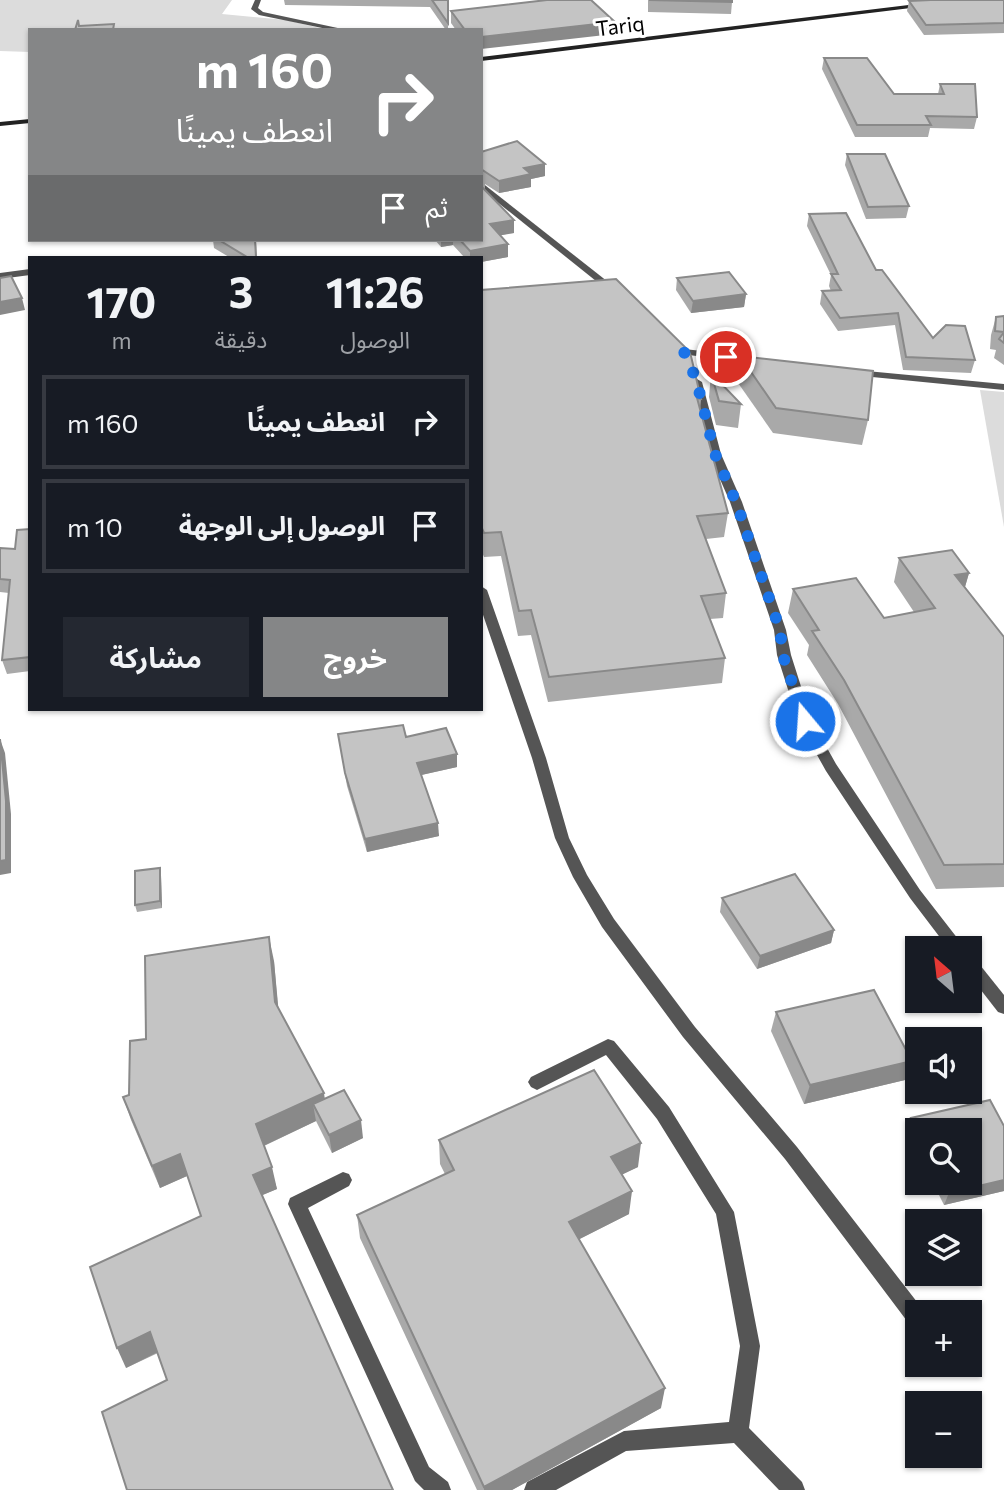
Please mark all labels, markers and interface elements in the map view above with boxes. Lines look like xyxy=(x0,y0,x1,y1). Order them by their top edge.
street label: Tariq xyxy=(594,10,646,40)
text: 160 m xyxy=(196,38,333,98)
icon: right xyxy=(357,56,448,147)
text: انعطف يمينًا xyxy=(176,109,333,149)
icon: arrive xyxy=(374,189,412,227)
text: ثم xyxy=(426,191,448,222)
text: 3 xyxy=(229,265,253,317)
text: 11:26 xyxy=(326,265,424,317)
text: 170 xyxy=(87,275,156,327)
text: دقيقة xyxy=(215,325,267,353)
text: الوصول xyxy=(340,325,410,353)
text: m xyxy=(111,326,131,354)
pin xyxy=(696,327,756,387)
icon: arrive xyxy=(707,338,745,376)
icon: right xyxy=(406,403,444,441)
text: انعطف يمينًا xyxy=(247,405,385,436)
text: 160 m xyxy=(67,407,139,438)
icon: arrive xyxy=(406,507,444,545)
text: الوصول إلى الوجهة xyxy=(179,509,385,540)
text: 10 m xyxy=(67,511,123,542)
button: مشاركة xyxy=(63,617,249,697)
button: خروج xyxy=(263,617,448,697)
position arrow xyxy=(768,684,842,758)
north arrow xyxy=(905,936,982,1013)
map controls xyxy=(905,936,982,1468)
button: sound xyxy=(905,1027,982,1104)
button: search xyxy=(905,1118,982,1195)
button: layers xyxy=(905,1209,982,1286)
button: + xyxy=(905,1300,982,1377)
button: − xyxy=(905,1391,982,1468)

